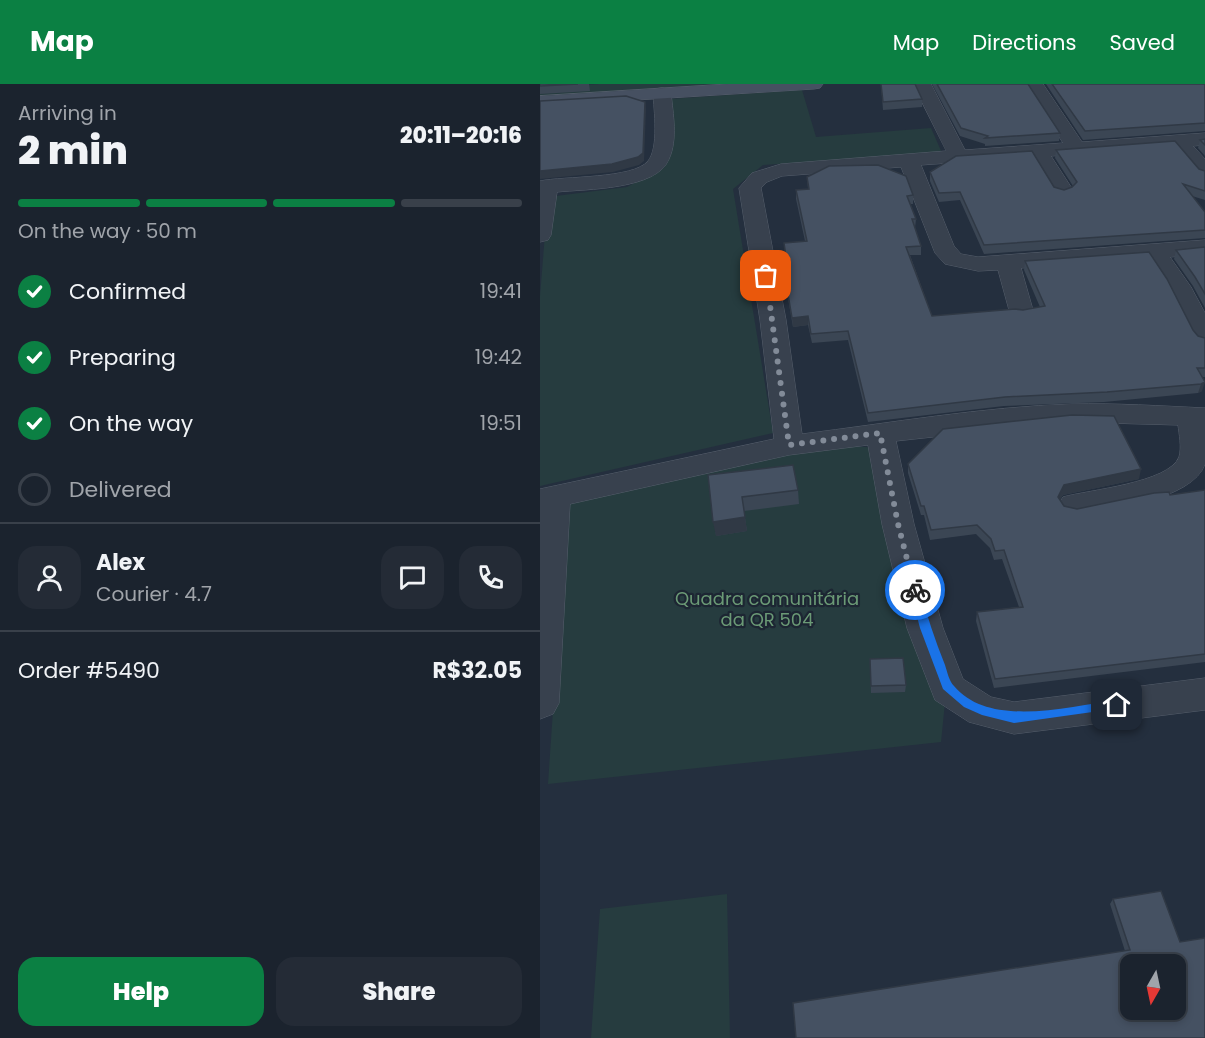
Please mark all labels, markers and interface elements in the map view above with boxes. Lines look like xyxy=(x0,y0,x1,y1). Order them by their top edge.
text: Map xyxy=(30,22,94,61)
text: Map xyxy=(893,28,939,57)
text: Directions xyxy=(972,28,1076,57)
text: Saved xyxy=(1109,28,1175,57)
text: Arriving in xyxy=(18,99,117,127)
text: 20:11–20:16 xyxy=(400,120,522,151)
text: 2 min xyxy=(18,123,128,178)
text: On the way · 50 m xyxy=(18,217,197,245)
pin xyxy=(740,250,791,301)
icon: bag xyxy=(749,259,782,292)
icon: check xyxy=(18,275,51,308)
text: Confirmed xyxy=(69,276,186,307)
text: 19:41 xyxy=(480,277,522,305)
icon: check xyxy=(18,341,51,374)
text: Preparing xyxy=(69,342,176,373)
text: 19:42 xyxy=(475,343,522,371)
icon: check xyxy=(18,407,51,440)
text: On the way xyxy=(69,408,193,439)
text: 19:51 xyxy=(480,409,522,437)
text: Delivered xyxy=(69,474,172,505)
button: person xyxy=(18,546,81,609)
button: chat xyxy=(381,546,444,609)
button: phone xyxy=(459,546,522,609)
text: Alex xyxy=(96,547,145,578)
courier xyxy=(885,560,945,620)
icon: bike xyxy=(899,574,932,607)
text: Courier · 4.7 xyxy=(96,580,212,608)
park label: Quadra comunitária da QR 504 xyxy=(675,586,859,632)
text: Order #5490 xyxy=(18,655,160,686)
text: R$32.05 xyxy=(432,655,522,686)
pin xyxy=(1091,679,1142,730)
icon: home xyxy=(1100,688,1133,721)
north arrow xyxy=(1120,954,1186,1020)
map controls xyxy=(1120,954,1186,1020)
button: Help xyxy=(18,957,264,1026)
button: Share xyxy=(276,957,522,1026)

